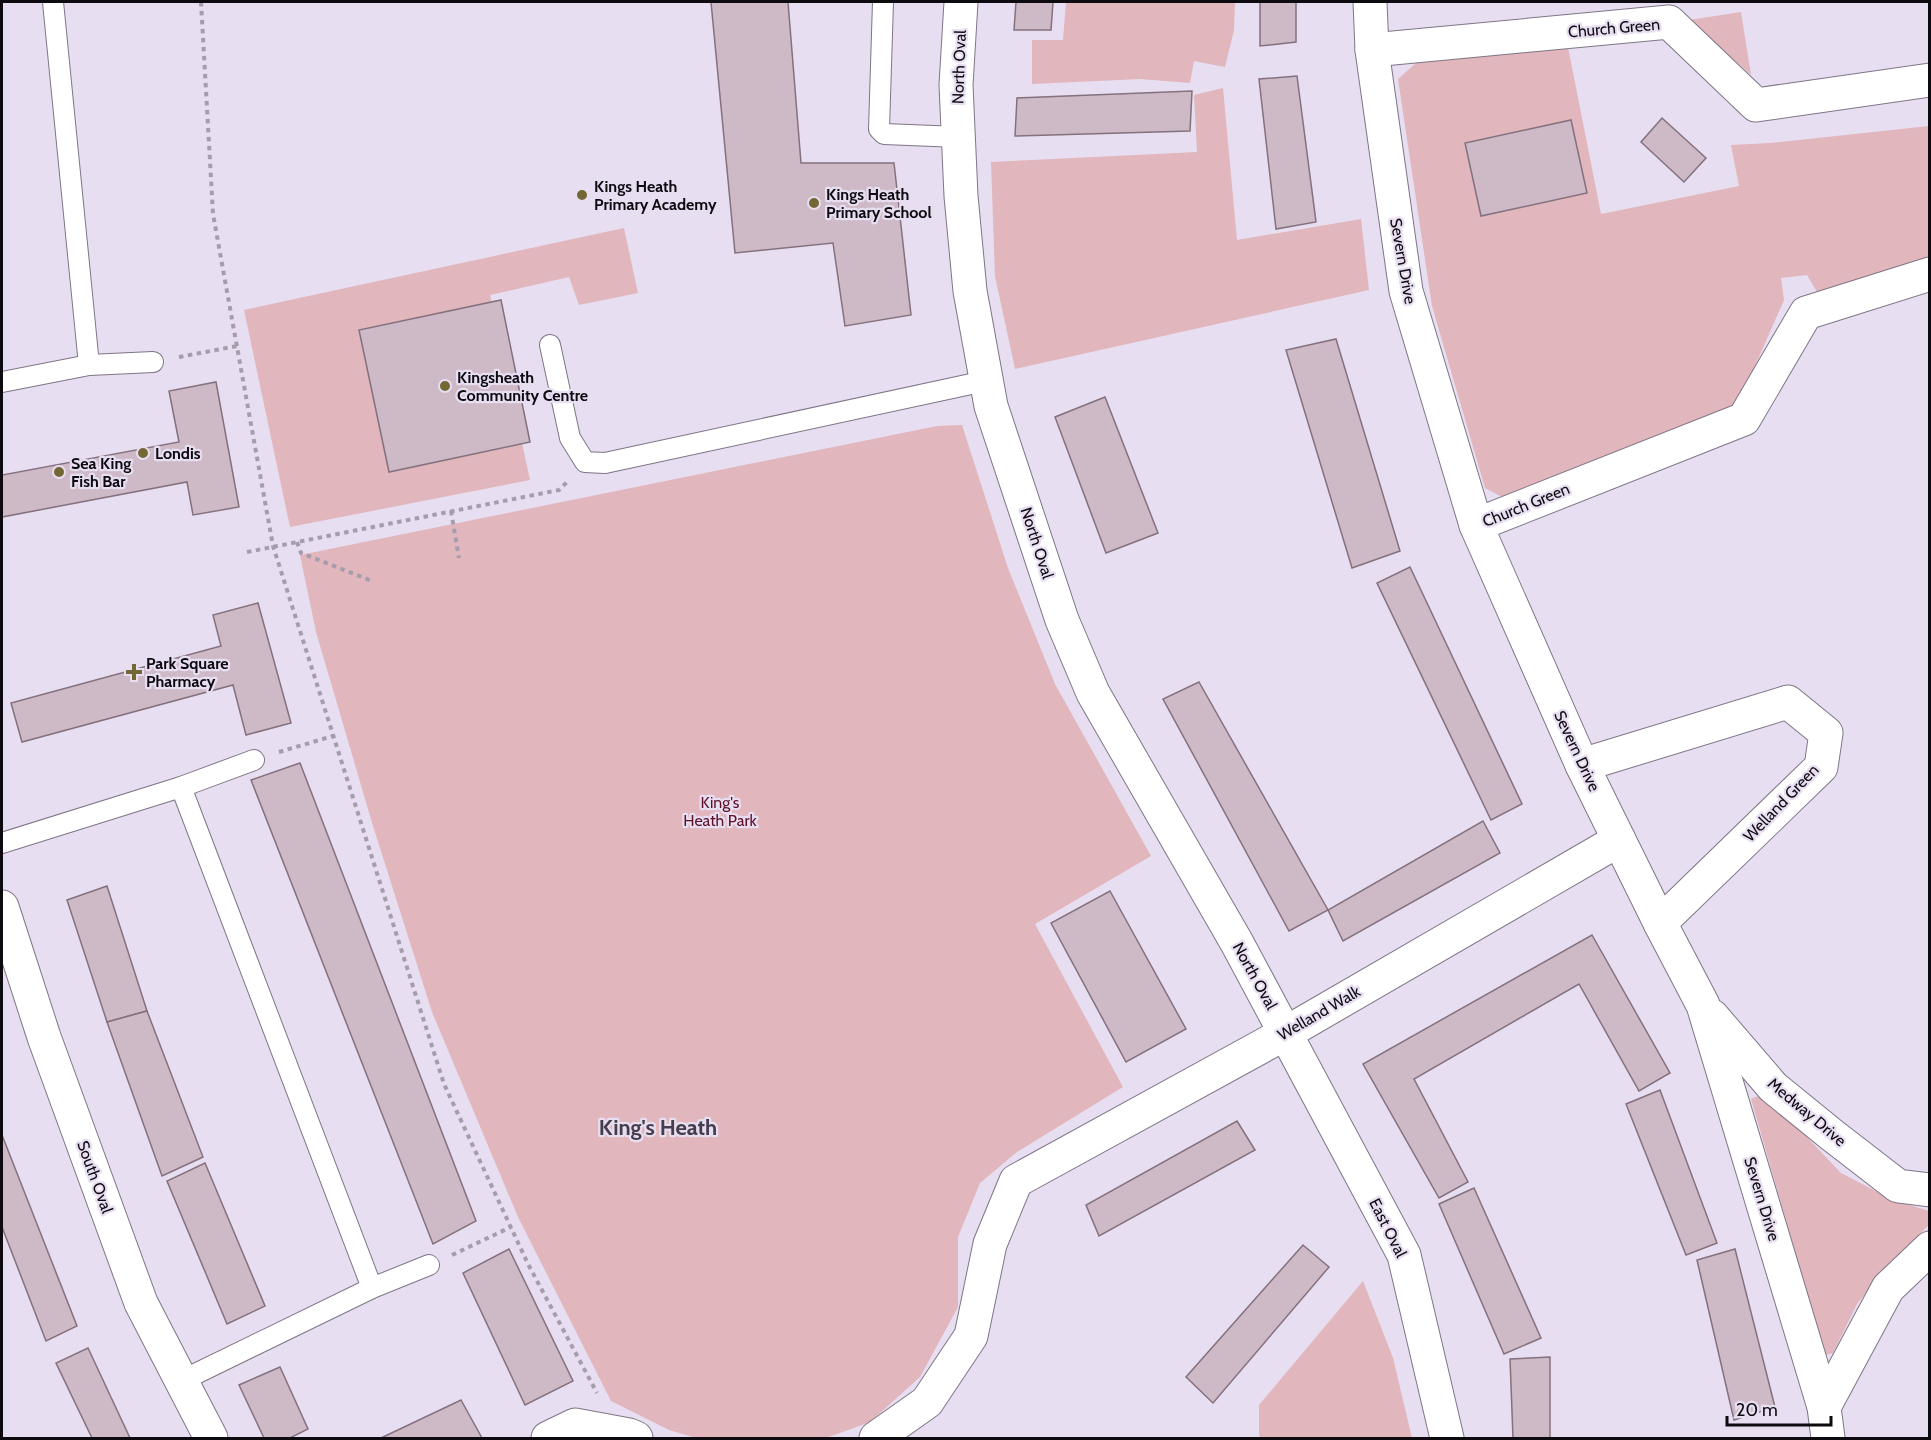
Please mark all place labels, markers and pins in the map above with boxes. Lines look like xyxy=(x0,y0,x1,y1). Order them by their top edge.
place label: Kings Heath Primary Academy xyxy=(594,177,717,214)
place label: Kings Heath Primary School xyxy=(826,185,932,222)
marker: Kings Heath Primary Academy xyxy=(575,188,589,202)
marker: Kings Heath Primary School xyxy=(807,196,821,210)
place label: Kingsheath Community Centre xyxy=(457,368,588,405)
marker: Kingsheath Community Centre xyxy=(438,379,452,393)
place label: Londis xyxy=(155,444,201,463)
marker: Londis xyxy=(136,446,150,460)
place label: Sea King Fish Bar xyxy=(71,454,131,491)
marker: Sea King Fish Bar xyxy=(52,465,66,479)
place label: Park Square Pharmacy xyxy=(146,654,229,691)
marker: Park Square Pharmacy xyxy=(127,665,141,679)

